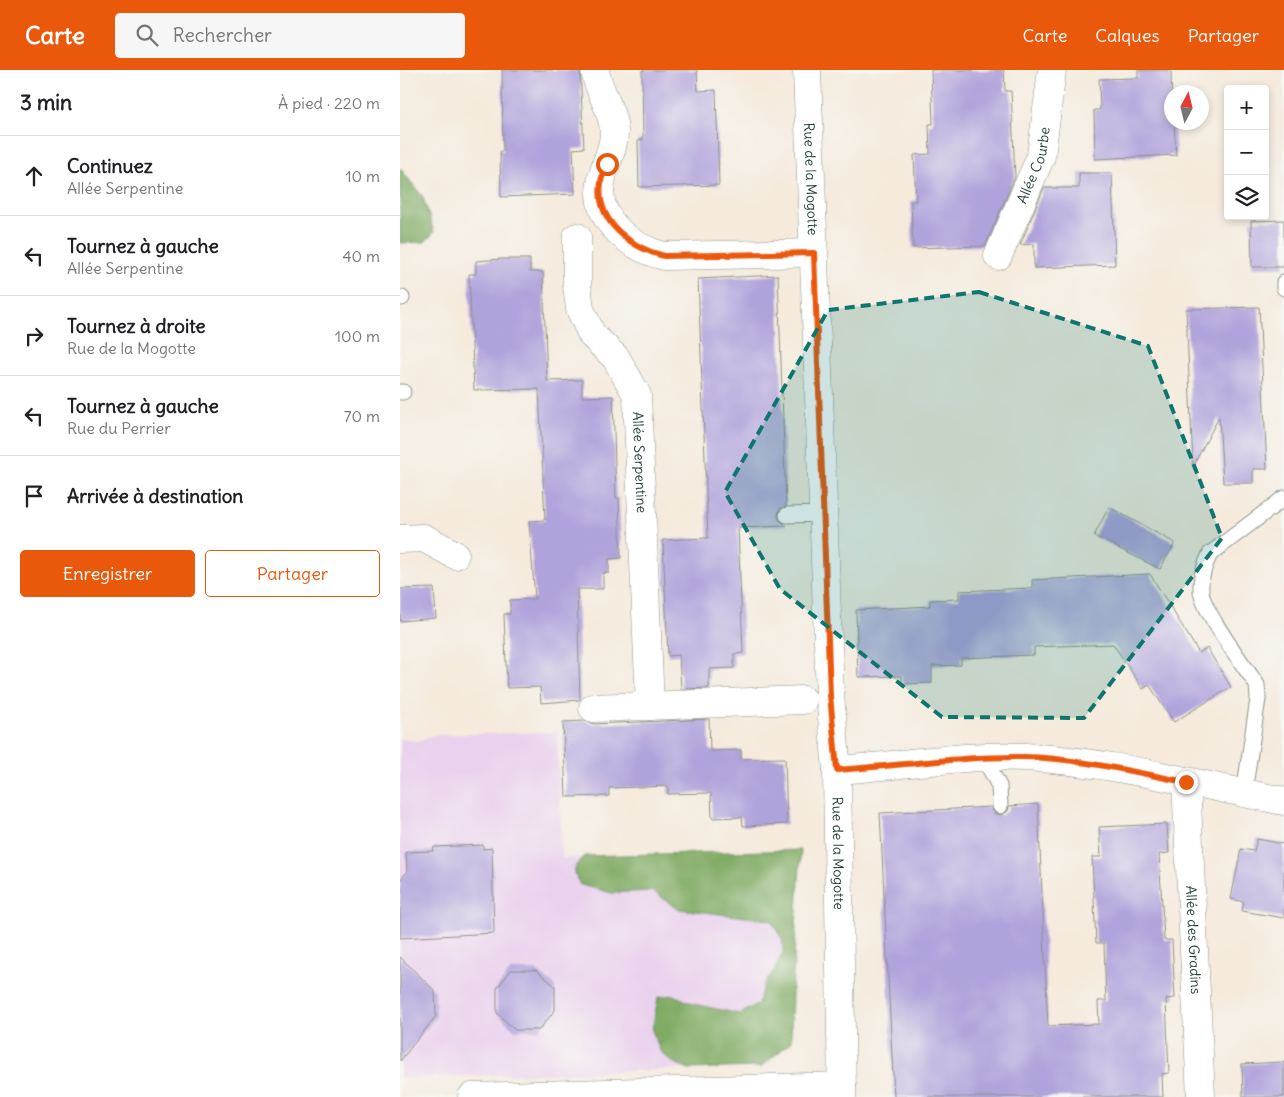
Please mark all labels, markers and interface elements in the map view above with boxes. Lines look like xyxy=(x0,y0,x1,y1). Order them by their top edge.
search box xyxy=(115,13,465,58)
text: Carte xyxy=(25,20,85,50)
icon: search xyxy=(133,21,161,49)
text: Rechercher xyxy=(173,23,272,47)
text: Carte xyxy=(1022,24,1067,47)
text: Calques xyxy=(1095,24,1160,47)
text: Partager xyxy=(1188,24,1259,47)
north arrow xyxy=(1164,85,1209,130)
map controls xyxy=(1224,85,1269,220)
button: + xyxy=(1224,85,1269,130)
text: 3 min xyxy=(20,89,72,116)
text: À pied · 220 m xyxy=(278,93,380,113)
street label: Rue de la Mogotte xyxy=(800,122,822,236)
street label: Allée Courbe xyxy=(1013,126,1054,206)
button: − xyxy=(1224,130,1269,175)
route start xyxy=(596,153,619,176)
text: Continuez xyxy=(67,154,153,178)
icon: ahead xyxy=(20,162,48,190)
text: 10 m xyxy=(345,166,380,186)
button: layers xyxy=(1224,175,1269,220)
text: Allée Serpentine xyxy=(67,178,183,198)
text: Tournez à gauche xyxy=(67,234,219,258)
icon: left xyxy=(20,242,48,270)
text: 40 m xyxy=(342,246,380,266)
text: Allée Serpentine xyxy=(67,258,183,278)
text: Tournez à droite xyxy=(67,314,206,338)
icon: right xyxy=(20,322,48,350)
text: 100 m xyxy=(335,326,380,346)
text: Rue de la Mogotte xyxy=(67,338,196,358)
text: Tournez à gauche xyxy=(67,394,219,418)
icon: left xyxy=(20,402,48,430)
text: 70 m xyxy=(344,406,380,426)
street label: Allée Serpentine xyxy=(629,411,651,514)
text: Rue du Perrier xyxy=(67,418,171,438)
icon: arrive xyxy=(20,482,48,510)
text: Arrivée à destination xyxy=(67,484,243,508)
button: Enregistrer xyxy=(20,550,195,597)
button: Partager xyxy=(205,550,380,597)
route end xyxy=(1175,771,1198,794)
street label: Rue de la Mogotte xyxy=(828,797,848,910)
street label: Allée des Gradins xyxy=(1182,885,1205,995)

